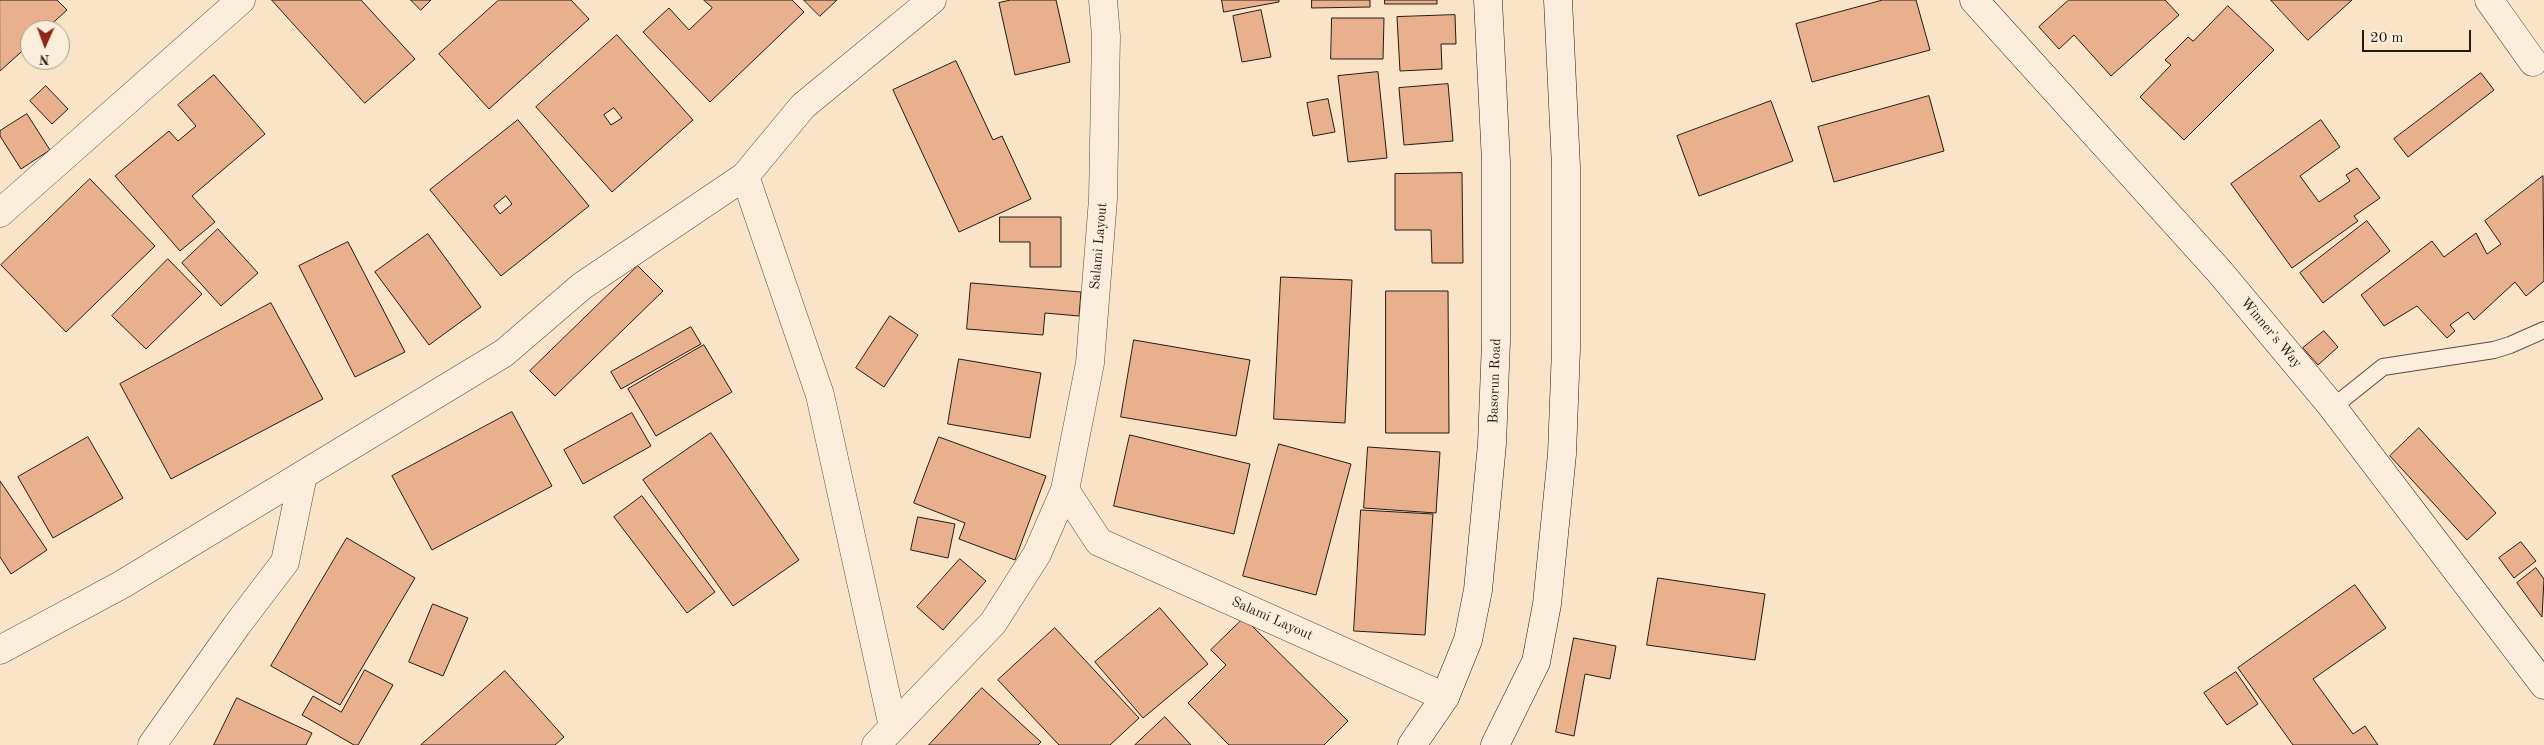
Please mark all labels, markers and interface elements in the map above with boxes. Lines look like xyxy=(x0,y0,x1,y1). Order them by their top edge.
north arrow xyxy=(20,20,70,70)
scale bar xyxy=(2364,20,2473,52)
text: 20 m xyxy=(2370,31,2404,46)
text: N xyxy=(39,52,50,66)
street label: Salami Layout xyxy=(1087,202,1111,290)
street label: Winner's Way xyxy=(2237,294,2305,372)
street label: Basorun Road xyxy=(1485,338,1505,424)
street label: Salami Layout xyxy=(1229,594,1315,644)

